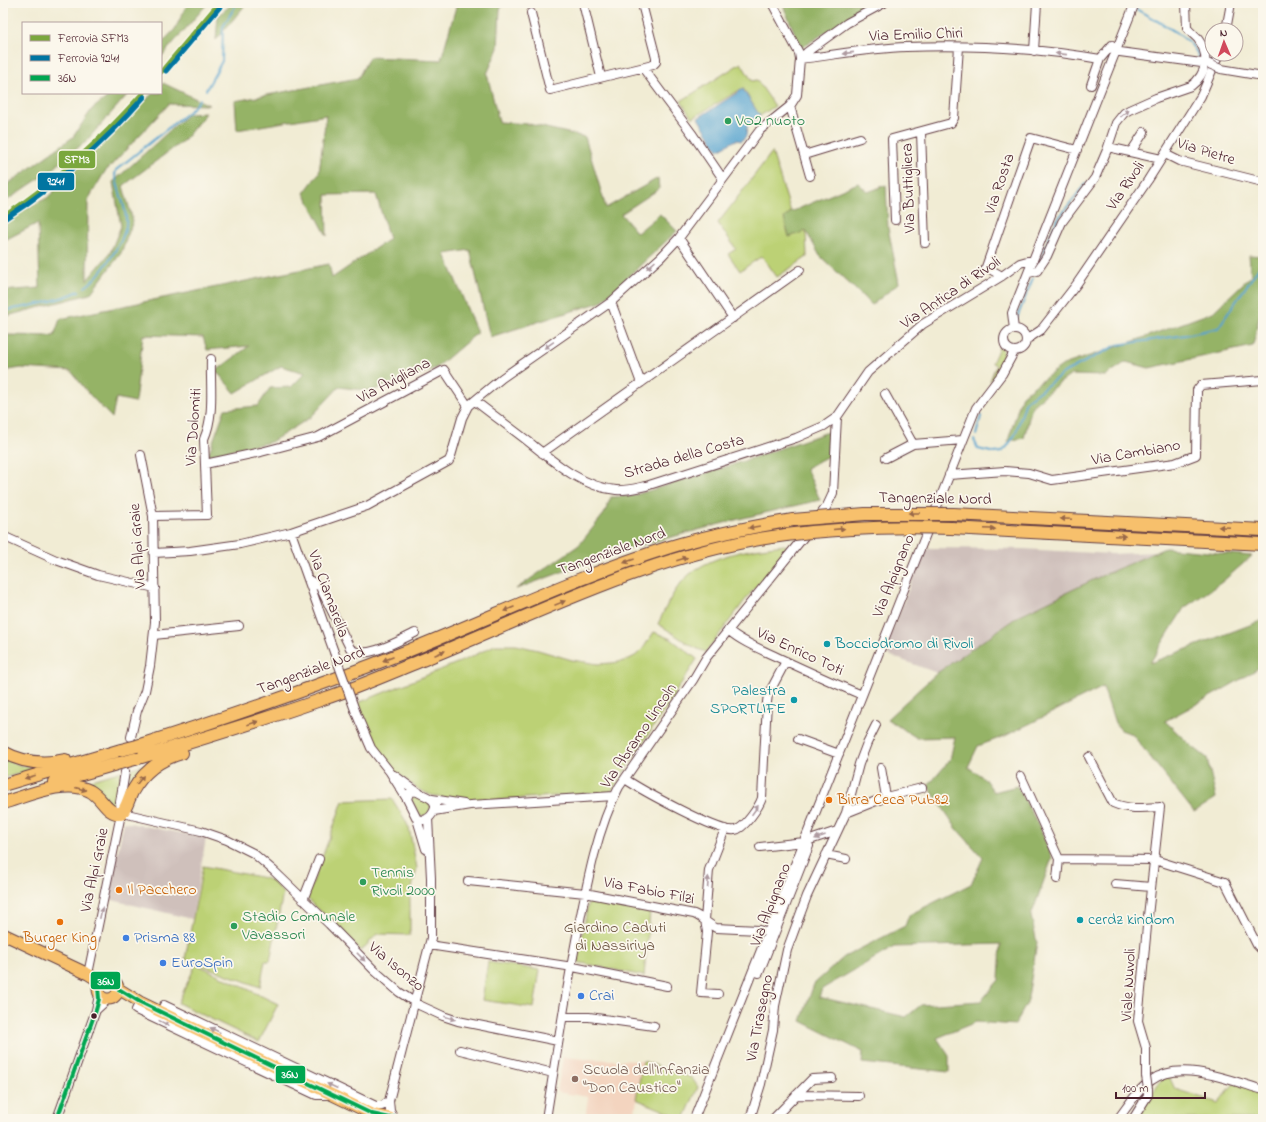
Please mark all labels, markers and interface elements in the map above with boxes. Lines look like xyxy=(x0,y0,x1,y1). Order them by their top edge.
street label: Via Emilio Chiri xyxy=(868,21,963,49)
legend xyxy=(22,22,162,94)
north arrow xyxy=(1204,22,1244,62)
text: N xyxy=(1220,25,1228,41)
text: Ferrovia SFM3 xyxy=(57,30,129,48)
text: Ferrovia 9241 xyxy=(57,50,120,68)
one-way arrow xyxy=(842,50,854,56)
one-way arrow xyxy=(1055,51,1067,57)
text: 36N xyxy=(58,70,76,88)
place label: VO2 nuoto xyxy=(735,109,805,133)
one-way arrow xyxy=(1120,109,1131,118)
marker: VO2 nuoto xyxy=(723,116,733,126)
street label: Via Pietre xyxy=(1173,132,1239,172)
street label: Via Buttigliera xyxy=(895,142,923,235)
line badge: SFM3 xyxy=(58,150,96,169)
street label: Via Rosta xyxy=(978,150,1022,219)
text: SFM3 xyxy=(64,152,90,168)
street label: Via Rivoli xyxy=(1100,156,1151,216)
line badge: 9241 xyxy=(37,172,75,191)
text: 9241 xyxy=(47,174,65,190)
street label: Via Antica di Rivoli xyxy=(895,250,1006,336)
one-way arrow xyxy=(646,261,656,270)
one-way arrow xyxy=(544,341,554,349)
street label: Via Avigliana xyxy=(352,352,435,411)
street label: Via Dolomiti xyxy=(179,387,209,468)
street label: Strada della Costa xyxy=(621,428,747,486)
street label: Via Cambiano xyxy=(1089,433,1182,473)
street label: Tangenziale Nord xyxy=(878,486,992,512)
street label: Via Alpi Graie xyxy=(123,502,153,591)
one-way arrow xyxy=(907,510,920,516)
one-way arrow xyxy=(1060,516,1072,523)
street label: Tangenziale Nord xyxy=(555,521,669,583)
one-way arrow xyxy=(748,524,761,530)
one-way arrow xyxy=(1218,524,1230,531)
one-way arrow xyxy=(833,526,845,533)
one-way arrow xyxy=(984,526,996,533)
street label: Via Alpignano xyxy=(866,531,922,622)
one-way arrow xyxy=(1114,533,1126,540)
street label: Via Ciamarella xyxy=(301,546,355,641)
one-way arrow xyxy=(676,556,688,562)
one-way arrow xyxy=(623,558,635,564)
one-way arrow xyxy=(554,599,566,605)
one-way arrow xyxy=(502,607,514,613)
street label: Via Enrico Toti xyxy=(752,621,848,683)
place label: Bocciodromo di Rivoli xyxy=(834,632,974,656)
marker: Bocciodromo di Rivoli xyxy=(822,639,832,649)
street label: Tangenziale Nord xyxy=(254,640,368,702)
one-way arrow xyxy=(434,650,445,656)
one-way arrow xyxy=(382,656,394,662)
street label: Via Abramo Lincoln xyxy=(594,678,683,794)
place label: Palestra SPORTLIFE xyxy=(710,679,786,721)
marker: Palestra SPORTLIFE xyxy=(789,695,799,705)
one-way arrow xyxy=(247,720,259,726)
one-way arrow xyxy=(24,774,36,780)
one-way arrow xyxy=(136,775,144,786)
one-way arrow xyxy=(75,786,88,792)
place label: Birra Ceca Pub82 xyxy=(836,788,949,812)
marker: Birra Ceca Pub82 xyxy=(824,795,834,805)
one-way arrow xyxy=(751,805,759,815)
street label: Via Alpi Graie xyxy=(74,825,116,915)
one-way arrow xyxy=(814,834,826,840)
street label: Via Alpignano xyxy=(744,860,798,951)
place label: Tennis Rivoli 2000 xyxy=(371,861,435,903)
street label: Via Fabio Filzi xyxy=(601,870,697,912)
one-way arrow xyxy=(705,876,712,888)
marker: Tennis Rivoli 2000 xyxy=(358,877,368,887)
place label: Il Pacchero xyxy=(127,878,197,902)
marker: Il Pacchero xyxy=(114,885,124,895)
place label: Stadio Comunale Vavassori xyxy=(241,905,356,947)
one-way arrow xyxy=(98,907,104,920)
place label: cerdz kindom xyxy=(1088,908,1174,932)
marker: cerdz kindom xyxy=(1075,915,1085,925)
park label: Giardino Caduti di Nassiriya xyxy=(564,916,666,958)
marker: Burger King xyxy=(55,917,65,927)
marker: Stadio Comunale Vavassori xyxy=(229,921,239,931)
place label: Burger King xyxy=(22,926,97,950)
place label: Prisma 88 xyxy=(134,926,195,950)
marker: Prisma 88 xyxy=(121,933,131,943)
street label: Via Isonzo xyxy=(362,936,429,998)
street label: Viale Nuvoli xyxy=(1115,948,1143,1023)
place label: EuroSpin xyxy=(171,951,233,975)
one-way arrow xyxy=(356,952,366,962)
marker: EuroSpin xyxy=(158,958,168,968)
line badge: 36N xyxy=(90,971,121,990)
street label: Via Tirasegno xyxy=(740,972,780,1065)
text: 36N xyxy=(97,974,114,990)
place label: Crai xyxy=(589,984,614,1008)
marker: Crai xyxy=(576,991,586,1001)
unlabelled marker xyxy=(89,1011,99,1021)
one-way arrow xyxy=(445,1015,457,1021)
one-way arrow xyxy=(158,1020,169,1026)
one-way arrow xyxy=(209,1027,221,1033)
place label: Scuola dell'Infanzia "Don Caustico" xyxy=(583,1058,710,1100)
line badge: 36N xyxy=(275,1065,306,1084)
text: 36N xyxy=(281,1067,298,1083)
marker: Scuola dell'Infanzia "Don Caustico" xyxy=(570,1074,580,1084)
scale bar xyxy=(1116,1074,1205,1100)
text: 100 m xyxy=(1122,1080,1149,1098)
one-way arrow xyxy=(326,1083,338,1089)

